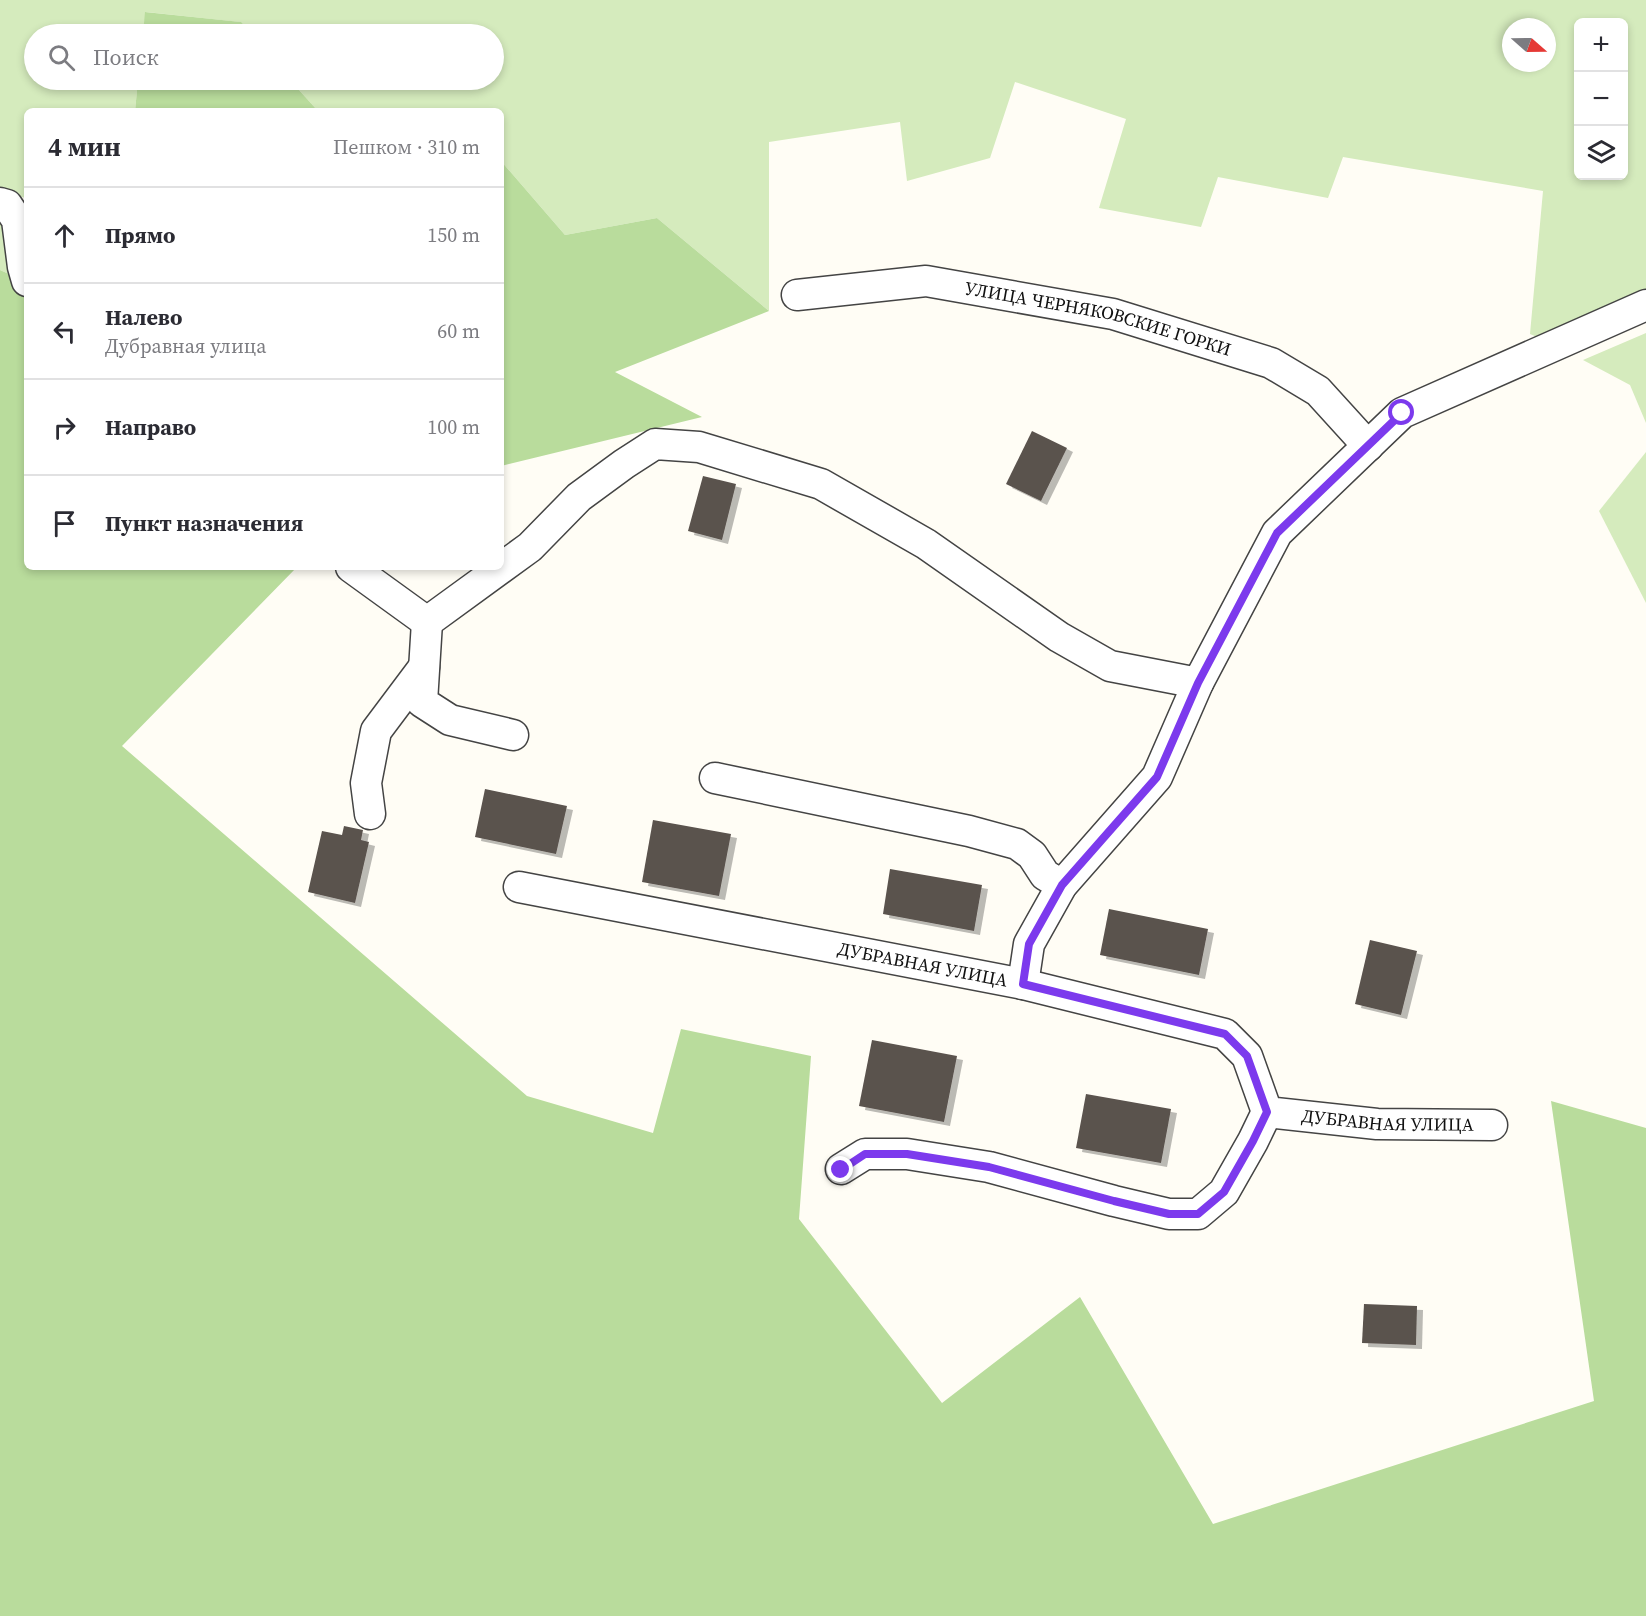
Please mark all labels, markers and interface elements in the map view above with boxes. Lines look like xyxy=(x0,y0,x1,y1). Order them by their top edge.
north arrow xyxy=(1502,18,1556,72)
map controls xyxy=(1574,18,1628,180)
button: + xyxy=(1574,18,1628,72)
search box xyxy=(24,24,504,90)
icon: search xyxy=(45,41,78,74)
text: Поиск xyxy=(93,42,159,72)
button: − xyxy=(1574,72,1628,126)
button: layers xyxy=(1574,126,1628,180)
text: 4 мин xyxy=(48,129,121,165)
text: Пешком · 310 m xyxy=(333,133,480,161)
icon: ahead xyxy=(48,219,81,252)
text: Прямо xyxy=(105,220,175,250)
text: 150 m xyxy=(427,221,480,249)
street label: УЛИЦА ЧЕРНЯКОВСКИЕ ГОРКИ xyxy=(963,275,1234,362)
text: Налево xyxy=(105,302,182,332)
icon: left xyxy=(48,315,81,348)
text: 60 m xyxy=(437,317,480,345)
text: Дубравная улица xyxy=(105,332,266,360)
route start xyxy=(1388,399,1414,425)
icon: right xyxy=(48,411,81,444)
text: Направо xyxy=(105,412,196,442)
text: 100 m xyxy=(427,413,480,441)
icon: arrive xyxy=(48,507,81,540)
text: Пункт назначения xyxy=(105,508,303,538)
street label: ДУБРАВНАЯ УЛИЦА xyxy=(836,936,1010,993)
street label: ДУБРАВНАЯ УЛИЦА xyxy=(1300,1103,1474,1137)
route end xyxy=(827,1156,853,1182)

